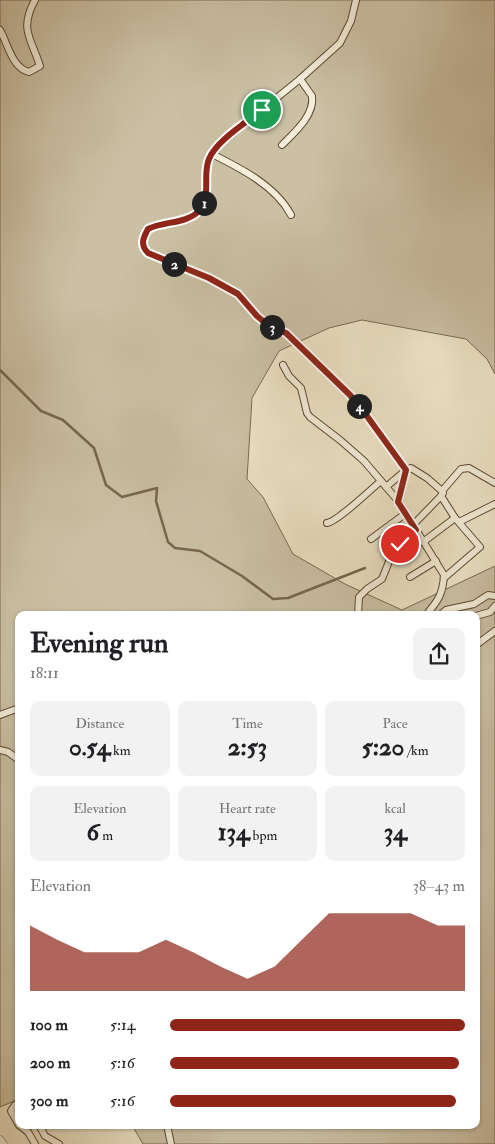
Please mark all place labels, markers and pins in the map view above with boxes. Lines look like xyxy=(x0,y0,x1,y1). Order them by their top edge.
pin xyxy=(241,89,283,131)
pin: 1 xyxy=(192,190,216,216)
pin: 2 xyxy=(162,252,186,276)
pin: 3 xyxy=(260,314,284,340)
pin: 4 xyxy=(346,394,372,418)
pin xyxy=(379,523,421,565)

